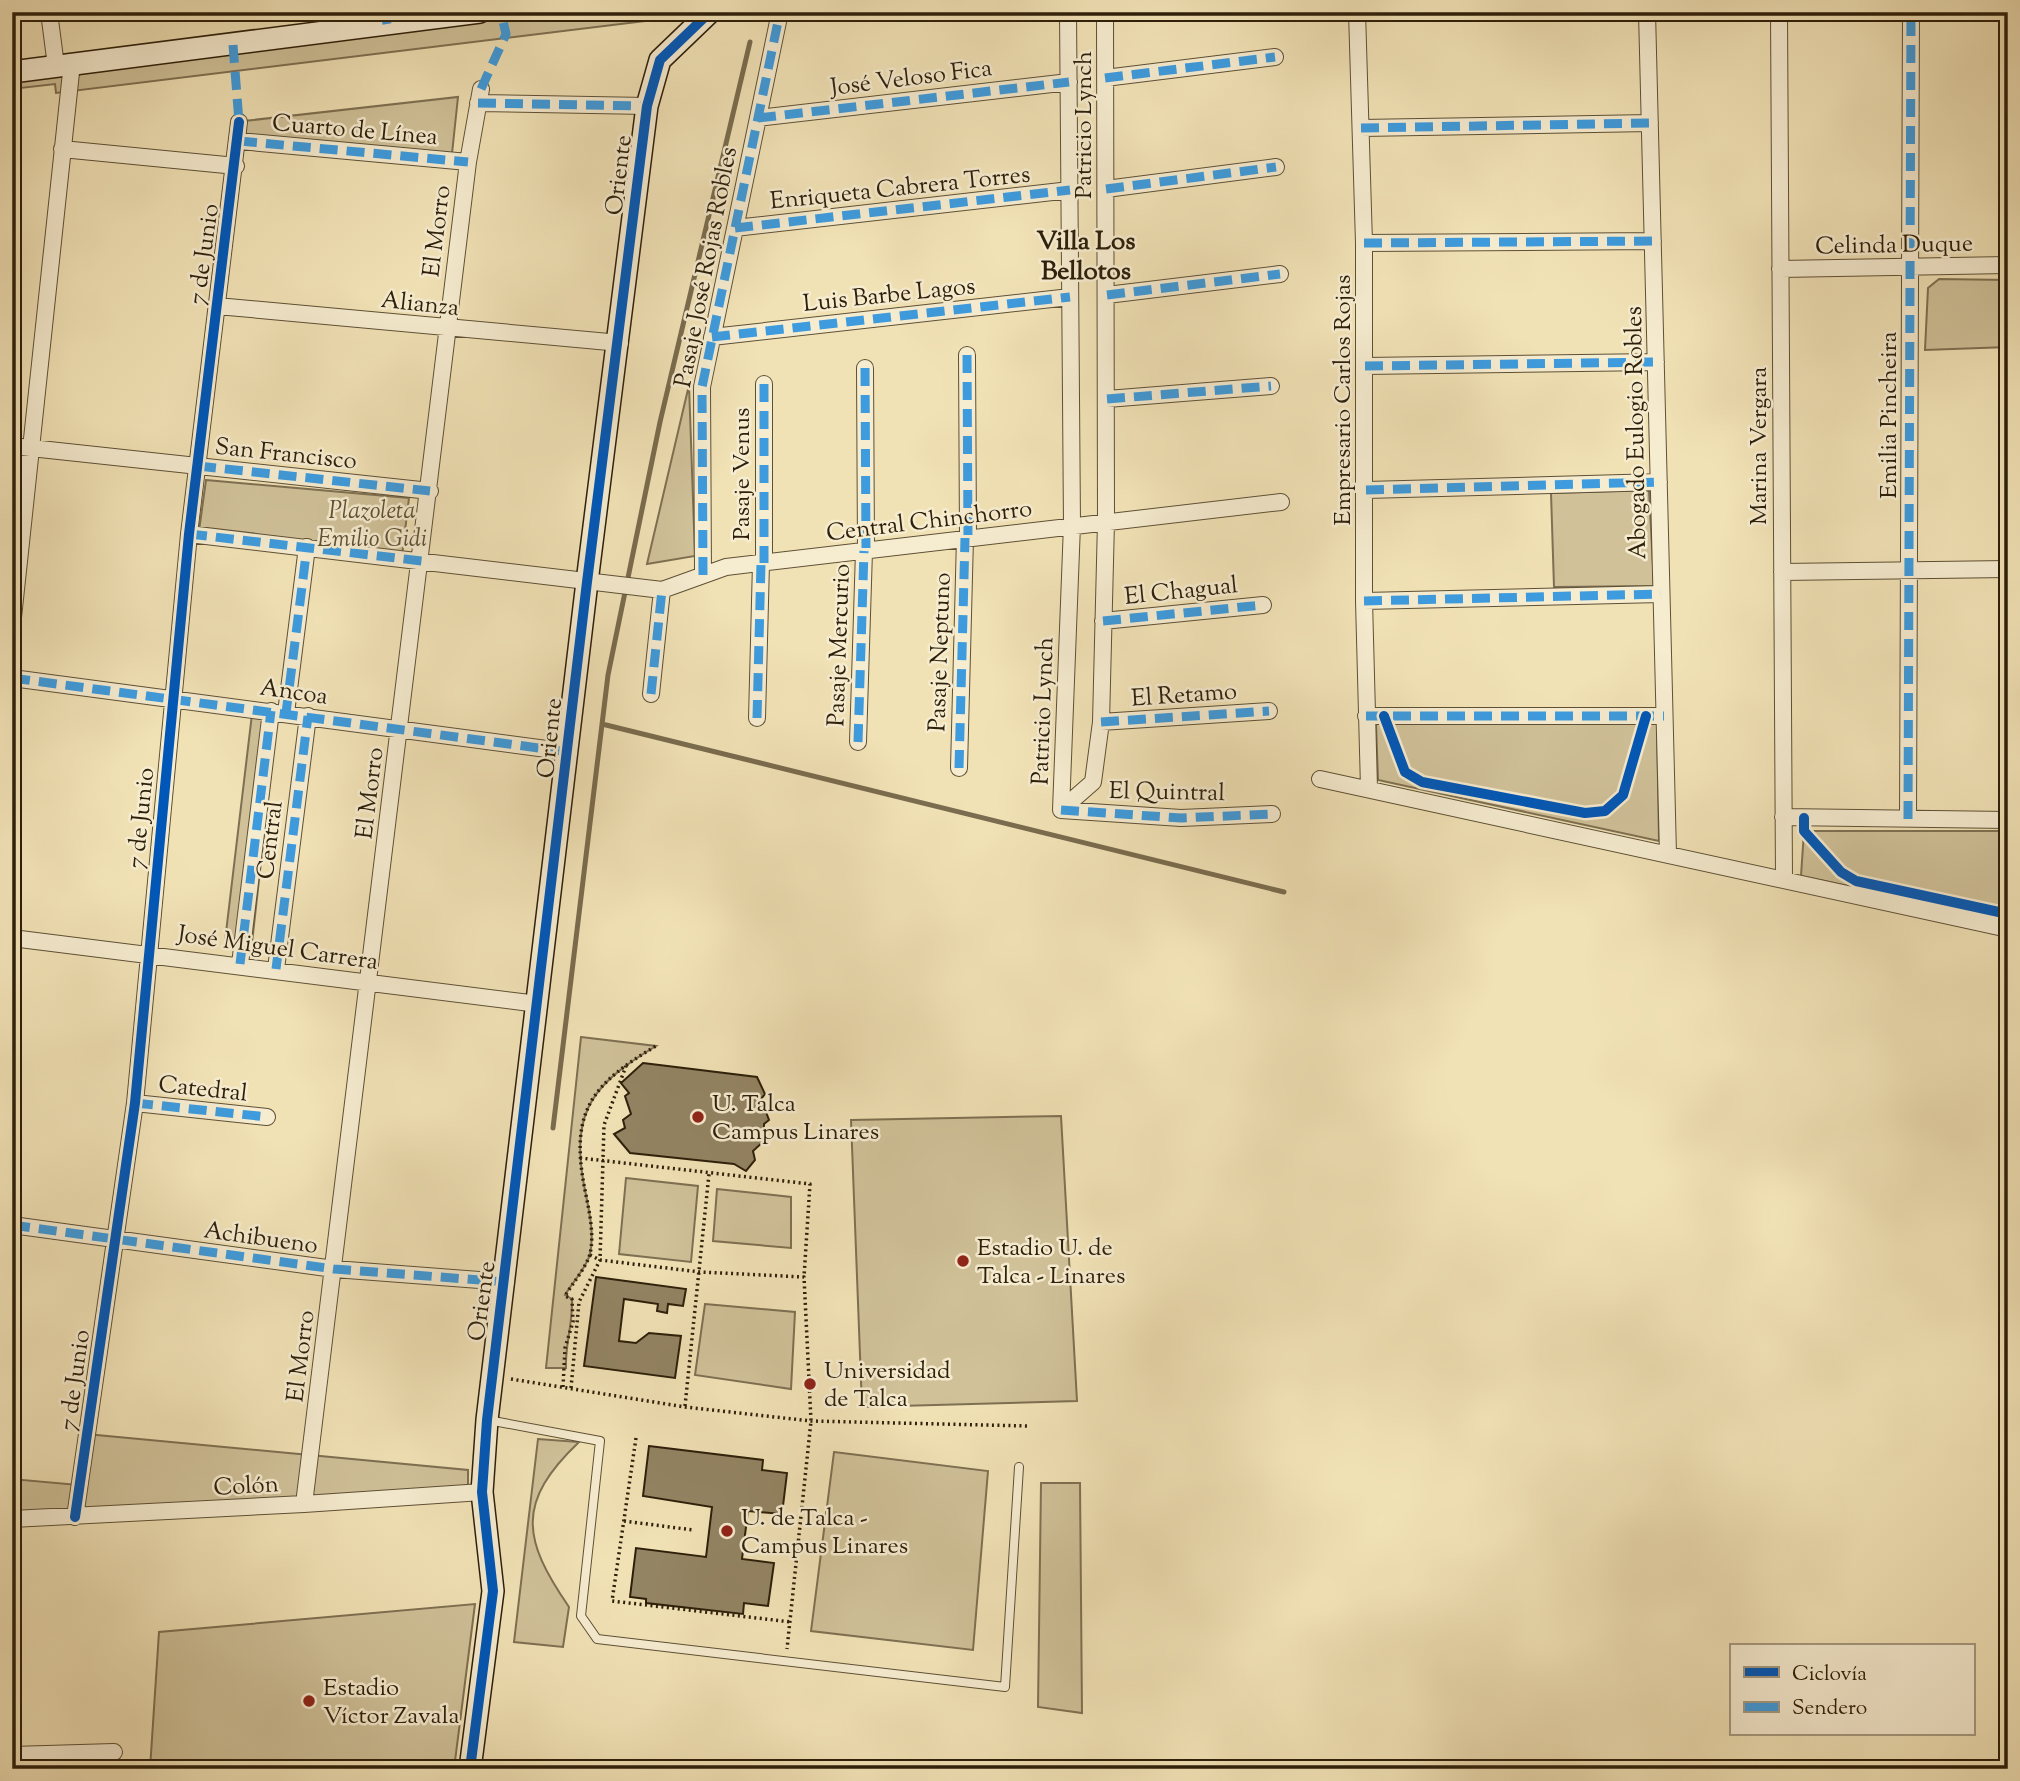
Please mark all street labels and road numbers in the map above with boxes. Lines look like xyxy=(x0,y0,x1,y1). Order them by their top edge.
street label: Patricio Lynch xyxy=(1068,51,1102,199)
street label: José Veloso Fica xyxy=(826,52,994,106)
street label: Cuarto de Línea xyxy=(271,107,439,155)
street label: Oriente xyxy=(598,133,642,217)
street label: Pasaje José Rojas Robles xyxy=(667,144,747,391)
street label: Enriqueta Cabrera Torres xyxy=(768,158,1032,220)
street label: El Morro xyxy=(415,183,460,279)
street label: 7 de Junio xyxy=(181,202,229,307)
street label: Celinda Duque xyxy=(1815,228,1973,264)
street label: Luis Barbe Lagos xyxy=(801,270,977,322)
street label: Empresario Carlos Rojas xyxy=(1327,274,1361,526)
street label: Alianza xyxy=(379,284,461,326)
street label: Abogado Eulogio Robles xyxy=(1618,306,1656,560)
street label: Emilia Pincheira xyxy=(1873,331,1907,499)
street label: Marina Vergara xyxy=(1743,367,1777,525)
street label: Pasaje Venus xyxy=(726,408,760,540)
street label: San Francisco xyxy=(213,431,359,479)
street label: Central Chinchorro xyxy=(824,493,1034,551)
street label: Pasaje Mercurio xyxy=(820,563,860,727)
street label: El Chagual xyxy=(1123,569,1240,615)
street label: Pasaje Neptuno xyxy=(921,572,961,732)
street label: Patricio Lynch xyxy=(1024,636,1064,786)
street label: Ancoa xyxy=(257,671,330,715)
street label: El Retamo xyxy=(1130,675,1238,717)
street label: Oriente xyxy=(530,696,572,780)
street label: El Morro xyxy=(348,745,393,841)
street label: 7 de Junio xyxy=(120,766,164,870)
street label: El Quintral xyxy=(1109,775,1226,811)
street label: Central xyxy=(249,799,293,881)
street label: José Miguel Carrera xyxy=(173,918,380,980)
street label: Catedral xyxy=(157,1068,249,1112)
street label: Achibueno xyxy=(201,1214,320,1264)
street label: Oriente xyxy=(461,1259,505,1344)
street label: El Morro xyxy=(279,1308,324,1404)
street label: 7 de Junio xyxy=(52,1328,100,1433)
street label: Colón xyxy=(213,1468,280,1506)

